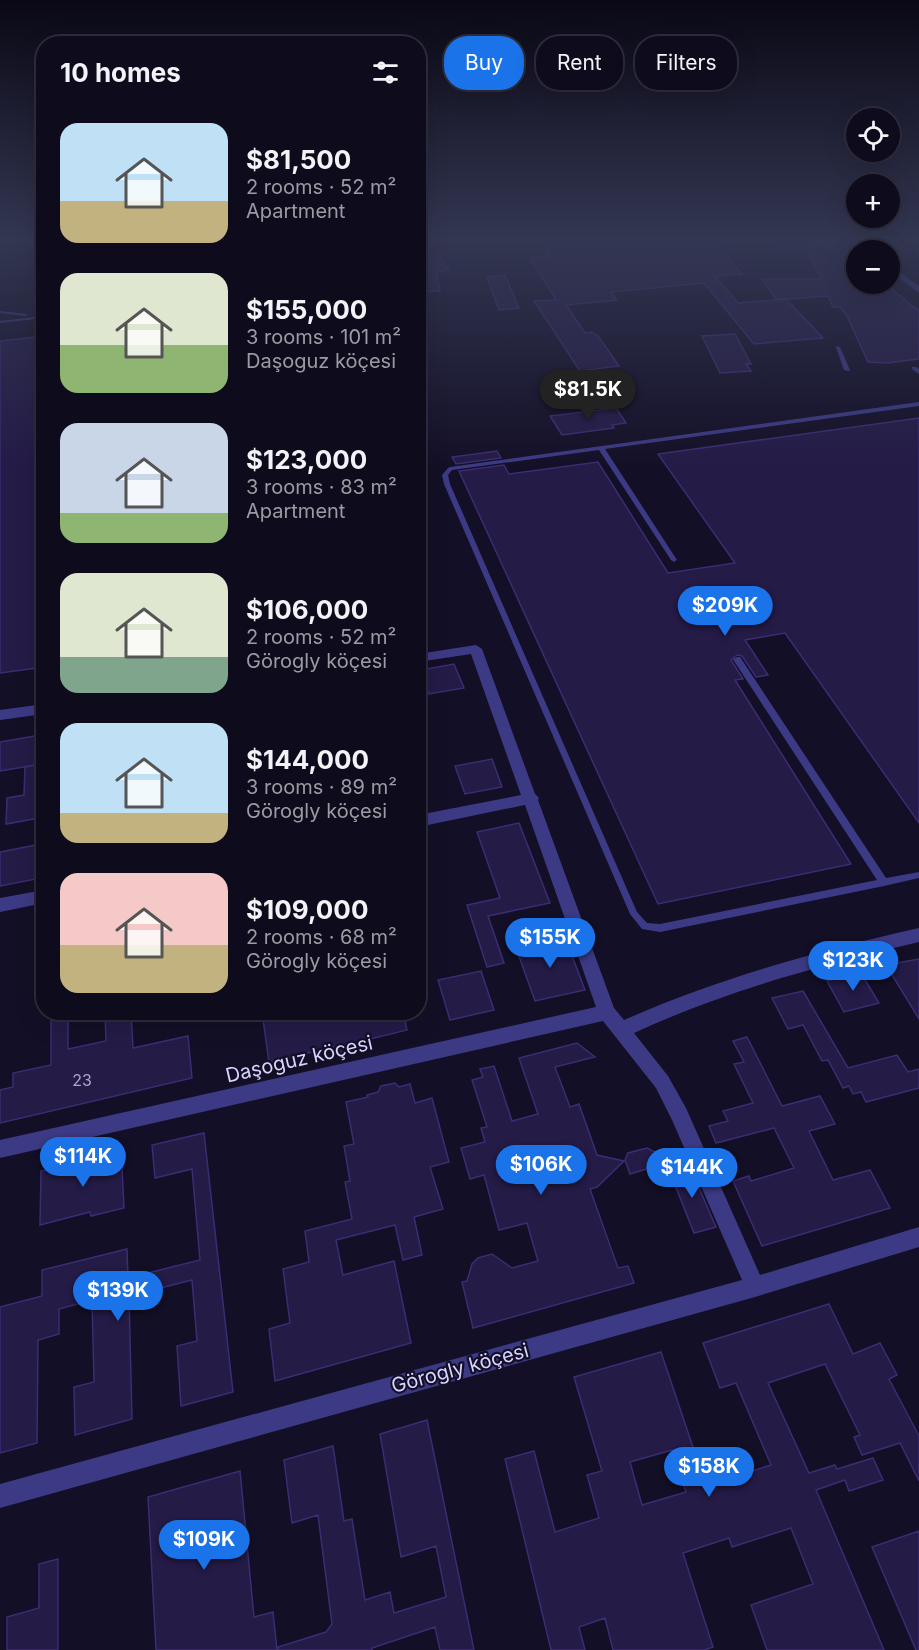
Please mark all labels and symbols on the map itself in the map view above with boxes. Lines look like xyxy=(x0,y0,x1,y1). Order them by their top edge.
pin: $81.5K xyxy=(539,370,637,421)
pin: $209K xyxy=(683,586,767,637)
pin: $155K xyxy=(508,918,592,969)
pin: $123K xyxy=(811,941,895,992)
street label: Daşoguz köçesi xyxy=(223,1030,375,1088)
house number: 23 xyxy=(72,1070,92,1090)
pin: $114K xyxy=(41,1137,125,1188)
pin: $106K xyxy=(499,1145,583,1196)
pin: $144K xyxy=(650,1148,734,1199)
pin: $139K xyxy=(76,1271,160,1322)
street label: Görogly köçesi xyxy=(389,1338,531,1398)
pin: $158K xyxy=(667,1447,751,1498)
pin: $109K xyxy=(162,1520,246,1571)

